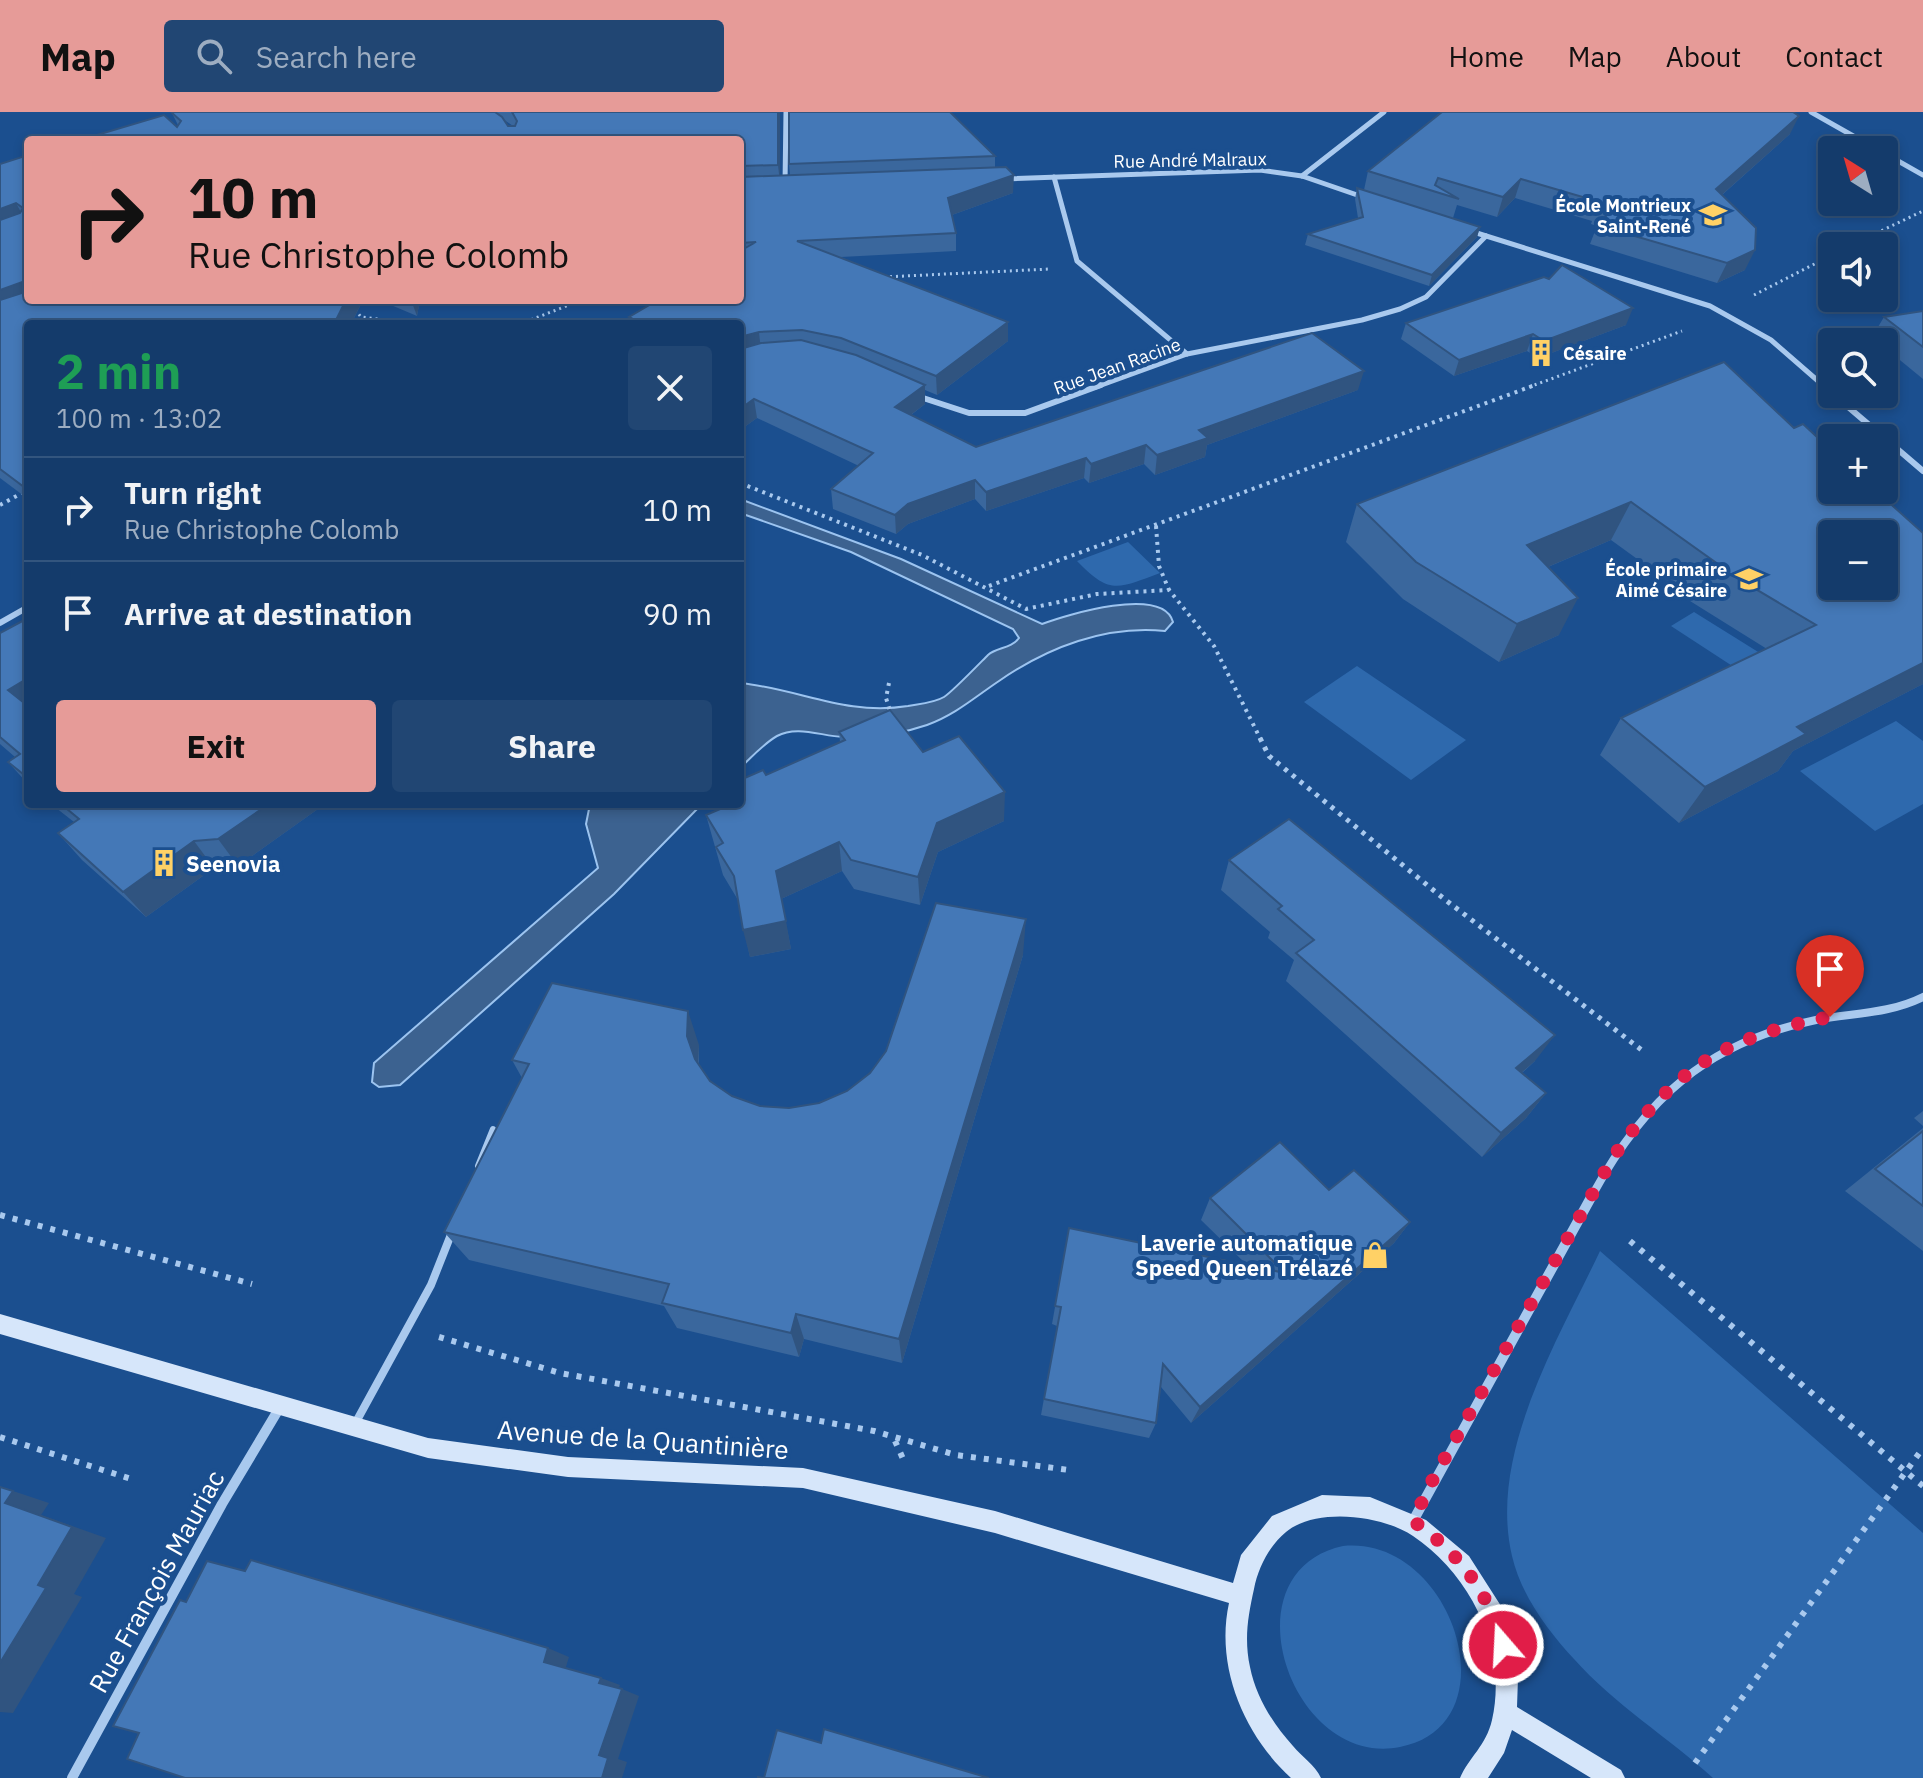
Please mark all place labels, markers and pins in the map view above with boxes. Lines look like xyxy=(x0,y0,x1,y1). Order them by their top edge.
place label: École Montrieux Saint-René xyxy=(1555,193,1691,238)
school or university icon: École Montrieux Saint-René xyxy=(1698,200,1728,230)
building icon: Césaire xyxy=(1526,338,1556,368)
place label: Césaire xyxy=(1563,342,1627,365)
place label: École primaire Aimé Césaire xyxy=(1605,557,1727,602)
school or university icon: École primaire Aimé Césaire xyxy=(1734,564,1764,594)
building icon: Seenovia xyxy=(149,848,179,878)
place label: Seenovia xyxy=(186,849,280,878)
pin xyxy=(1796,935,1864,1017)
place label: Laverie automatique Speed Queen Trélazé xyxy=(1135,1228,1353,1282)
shop icon: Laverie automatique Speed Queen Trélazé xyxy=(1360,1240,1390,1270)

